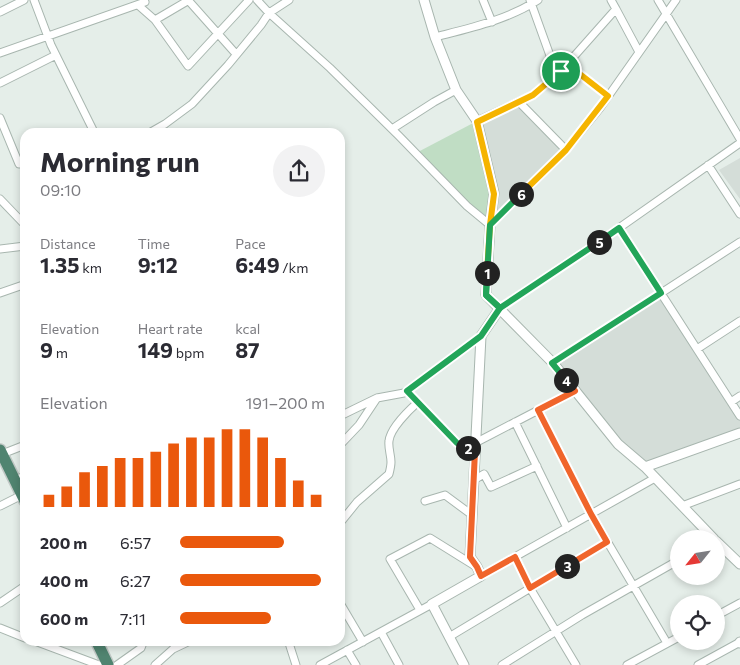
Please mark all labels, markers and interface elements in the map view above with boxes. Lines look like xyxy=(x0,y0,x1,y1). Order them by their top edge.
pin xyxy=(540,50,582,92)
icon: arrive xyxy=(547,57,575,85)
text: Morning run xyxy=(40,144,200,178)
button: share xyxy=(273,145,325,197)
text: 09:10 xyxy=(40,180,81,199)
pin: 6 xyxy=(508,182,534,206)
text: 6 xyxy=(517,186,526,203)
pin: 5 xyxy=(586,230,612,254)
text: 5 xyxy=(595,234,604,251)
text: Distance xyxy=(40,235,96,252)
text: Time xyxy=(138,235,170,252)
text: Pace xyxy=(235,235,266,252)
text: 1.35 xyxy=(40,252,80,277)
text: 9:12 xyxy=(138,252,178,277)
text: 6:49 xyxy=(235,252,280,277)
text: km xyxy=(80,259,102,276)
text: /km xyxy=(280,259,308,276)
pin: 1 xyxy=(474,260,500,286)
text: 1 xyxy=(484,265,491,282)
text: Elevation xyxy=(40,320,99,337)
text: Heart rate xyxy=(138,320,203,337)
text: kcal xyxy=(235,320,260,337)
text: 9 xyxy=(40,337,53,362)
text: 149 xyxy=(138,337,173,362)
text: 87 xyxy=(235,337,260,362)
text: m xyxy=(53,344,68,361)
text: bpm xyxy=(173,344,204,361)
pin: 4 xyxy=(554,368,578,392)
text: 4 xyxy=(562,372,571,389)
text: Elevation xyxy=(40,393,108,412)
text: 191–200 m xyxy=(245,393,325,412)
pin: 2 xyxy=(456,436,480,460)
text: 2 xyxy=(465,440,472,457)
north arrow xyxy=(670,530,725,585)
map controls xyxy=(670,530,725,650)
text: 200 m xyxy=(40,533,87,552)
text: 6:57 xyxy=(120,533,151,552)
pin: 3 xyxy=(554,554,580,578)
text: 3 xyxy=(563,558,572,575)
text: 400 m xyxy=(40,571,88,590)
text: 6:27 xyxy=(120,571,151,590)
button: locate xyxy=(670,595,725,650)
text: 600 m xyxy=(40,609,88,628)
text: 7:11 xyxy=(120,609,146,628)

